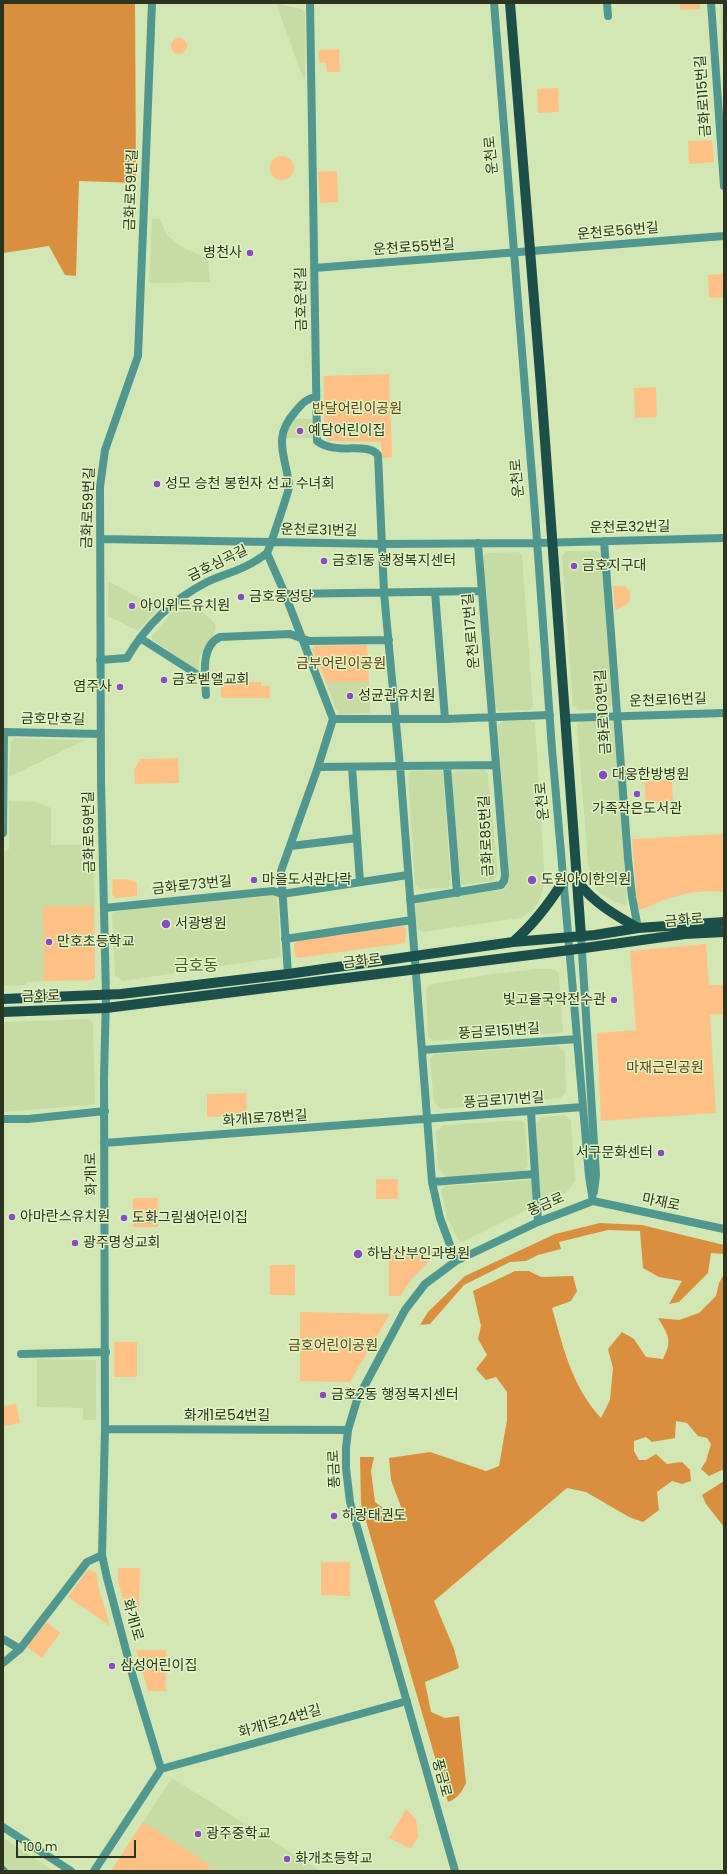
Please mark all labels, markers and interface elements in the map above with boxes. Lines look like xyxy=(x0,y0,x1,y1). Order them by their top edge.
street label: 금화로115번길 xyxy=(693,54,715,138)
street label: 운천로 xyxy=(482,135,502,175)
street label: 금화로59번길 xyxy=(122,149,142,231)
street label: 운천로56번길 xyxy=(576,220,660,244)
street label: 운천로55번길 xyxy=(373,237,455,259)
place label: 병천사 xyxy=(203,245,242,261)
marker: 병천사 xyxy=(245,248,255,258)
street label: 금호운천길 xyxy=(293,267,311,331)
park label: 반달어린이공원 xyxy=(312,401,402,417)
place label: 예담어린이집 xyxy=(308,423,385,439)
marker: 예담어린이집 xyxy=(295,426,305,436)
street label: 운천로 xyxy=(508,458,528,498)
street label: 금화로59번길 xyxy=(79,467,99,549)
place label: 성모 승천 봉헌자 선교 수녀회 xyxy=(165,476,335,492)
marker: 성모 승천 봉헌자 선교 수녀회 xyxy=(152,479,162,489)
street label: 운천로32번길 xyxy=(590,519,670,537)
street label: 운천로31번길 xyxy=(280,522,358,540)
street label: 금호심곡길 xyxy=(185,542,251,586)
place label: 금호1동 행정복지센터 xyxy=(332,553,456,569)
marker: 금호1동 행정복지센터 xyxy=(319,556,329,566)
place label: 금호지구대 xyxy=(582,558,646,574)
marker: 금호지구대 xyxy=(569,561,579,571)
place label: 금호동성당 xyxy=(249,589,313,605)
marker: 금호동성당 xyxy=(236,592,246,602)
street label: 운천로17번길 xyxy=(460,592,484,670)
place label: 아이위드유치원 xyxy=(140,598,230,614)
marker: 아이위드유치원 xyxy=(127,601,137,611)
park label: 금부어린이공원 xyxy=(296,656,386,672)
street label: 금화로103번길 xyxy=(593,669,615,755)
place label: 금호벧엘교회 xyxy=(172,672,249,688)
marker: 금호벧엘교회 xyxy=(159,675,169,685)
place label: 염주사 xyxy=(73,679,112,695)
marker: 염주사 xyxy=(115,682,125,692)
place label: 성균관유치원 xyxy=(358,688,435,704)
marker: 성균관유치원 xyxy=(345,691,355,701)
street label: 운천로16번길 xyxy=(629,691,707,711)
street label: 금호만호길 xyxy=(21,711,85,729)
place label: 대웅한방병원 xyxy=(612,767,689,783)
marker: 대웅한방병원 xyxy=(597,769,609,781)
street label: 운천로 xyxy=(533,781,553,821)
marker: 가족작은도서관 xyxy=(632,789,642,799)
street label: 금화로59번길 xyxy=(81,791,99,873)
street label: 금화로85번길 xyxy=(476,795,498,877)
place label: 가족작은도서관 xyxy=(592,801,682,817)
place label: 마을도서관다락 xyxy=(262,872,352,888)
place label: 도원아이한의원 xyxy=(541,872,631,888)
street label: 금화로73번길 xyxy=(151,873,233,899)
marker: 도원아이한의원 xyxy=(526,874,538,886)
marker: 마을도서관다락 xyxy=(249,875,259,885)
street label: 금화로 xyxy=(664,911,704,931)
place label: 서광병원 xyxy=(175,916,227,932)
marker: 서광병원 xyxy=(160,918,172,930)
place label: 만호초등학교 xyxy=(57,934,134,950)
marker: 만호초등학교 xyxy=(44,937,54,947)
street label: 금화로 xyxy=(342,951,382,973)
district label: 금호동 xyxy=(174,957,218,977)
street label: 금화로 xyxy=(21,988,61,1006)
place label: 빛고을국악전수관 xyxy=(503,992,606,1008)
marker: 빛고을국악전수관 xyxy=(609,995,619,1005)
street label: 풍금로151번길 xyxy=(457,1021,541,1043)
park label: 마재근린공원 xyxy=(626,1060,704,1076)
street label: 풍금로171번길 xyxy=(463,1090,545,1112)
street label: 화개1로78번길 xyxy=(222,1108,308,1130)
place label: 서구문화센터 xyxy=(576,1145,653,1161)
marker: 서구문화센터 xyxy=(656,1148,666,1158)
street label: 화개1로 xyxy=(83,1152,101,1196)
street label: 풍금로 xyxy=(525,1190,567,1220)
street label: 마재로 xyxy=(640,1191,682,1215)
place label: 아마란스유치원 xyxy=(20,1209,110,1225)
place label: 도화그림샘어린이집 xyxy=(132,1210,248,1226)
marker: 아마란스유치원 xyxy=(7,1212,17,1222)
marker: 도화그림샘어린이집 xyxy=(119,1213,129,1223)
place label: 광주명성교회 xyxy=(83,1235,160,1251)
marker: 광주명성교회 xyxy=(70,1238,80,1248)
place label: 하남산부인과병원 xyxy=(367,1246,470,1262)
marker: 하남산부인과병원 xyxy=(352,1248,364,1260)
park label: 금호어린이공원 xyxy=(288,1338,378,1354)
place label: 금호2동 행정복지센터 xyxy=(331,1387,459,1403)
marker: 금호2동 행정복지센터 xyxy=(318,1390,328,1400)
street label: 화개1로54번길 xyxy=(184,1408,270,1424)
street label: 풍금로 xyxy=(326,1449,344,1489)
place label: 하랑태권도 xyxy=(342,1508,406,1524)
marker: 하랑태권도 xyxy=(329,1511,339,1521)
street label: 화개1로 xyxy=(118,1597,146,1643)
place label: 삼성어린이집 xyxy=(120,1658,197,1674)
marker: 삼성어린이집 xyxy=(107,1661,117,1671)
street label: 화개1로24번길 xyxy=(236,1702,324,1742)
street label: 풍금로 xyxy=(428,1757,454,1799)
place label: 광주중학교 xyxy=(206,1826,270,1842)
marker: 광주중학교 xyxy=(193,1829,203,1839)
scale bar xyxy=(18,1832,138,1858)
text: 100 m xyxy=(23,1838,57,1855)
place label: 화개초등학교 xyxy=(295,1851,372,1867)
marker: 화개초등학교 xyxy=(282,1854,292,1864)

